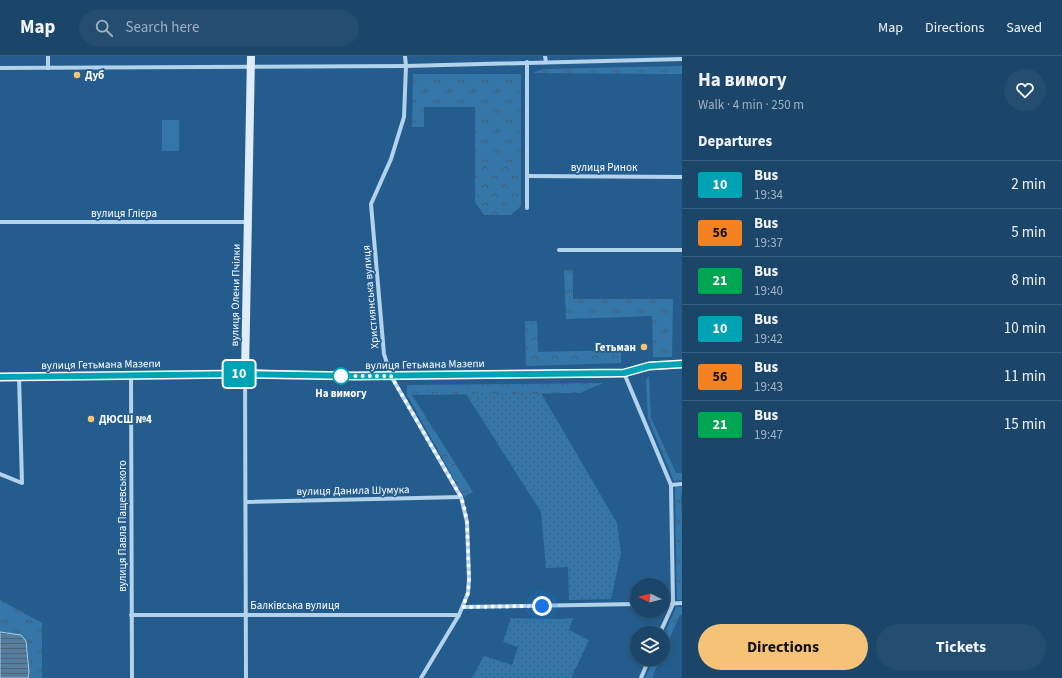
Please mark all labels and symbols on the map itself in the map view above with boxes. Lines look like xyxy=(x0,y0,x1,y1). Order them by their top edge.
place label: Дуб xyxy=(85,68,104,83)
marker: Дуб xyxy=(72,70,82,80)
street label: вулиця Ринок xyxy=(571,160,638,175)
street label: вулиця Глієра xyxy=(91,206,157,221)
street label: вулиця Олени Пчілки xyxy=(227,244,244,346)
street label: Християнська вулиця xyxy=(358,245,382,349)
place label: Гетьман xyxy=(595,340,636,355)
marker: Гетьман xyxy=(639,342,649,352)
street label: вулиця Гетьмана Мазепи xyxy=(41,356,161,373)
street label: вулиця Гетьмана Мазепи xyxy=(365,356,485,373)
line badge: 10 xyxy=(221,361,257,387)
marker: На вимогу xyxy=(332,367,350,385)
place label: На вимогу xyxy=(315,386,367,401)
place label: ДЮСШ №4 xyxy=(99,412,152,427)
marker: ДЮСШ №4 xyxy=(86,414,96,424)
street label: вулиця Павла Пащевського xyxy=(115,460,130,592)
street label: вулиця Данила Шумука xyxy=(296,482,410,499)
north arrow xyxy=(630,578,670,618)
your location xyxy=(532,596,552,616)
street label: Балківська вулиця xyxy=(250,598,340,613)

